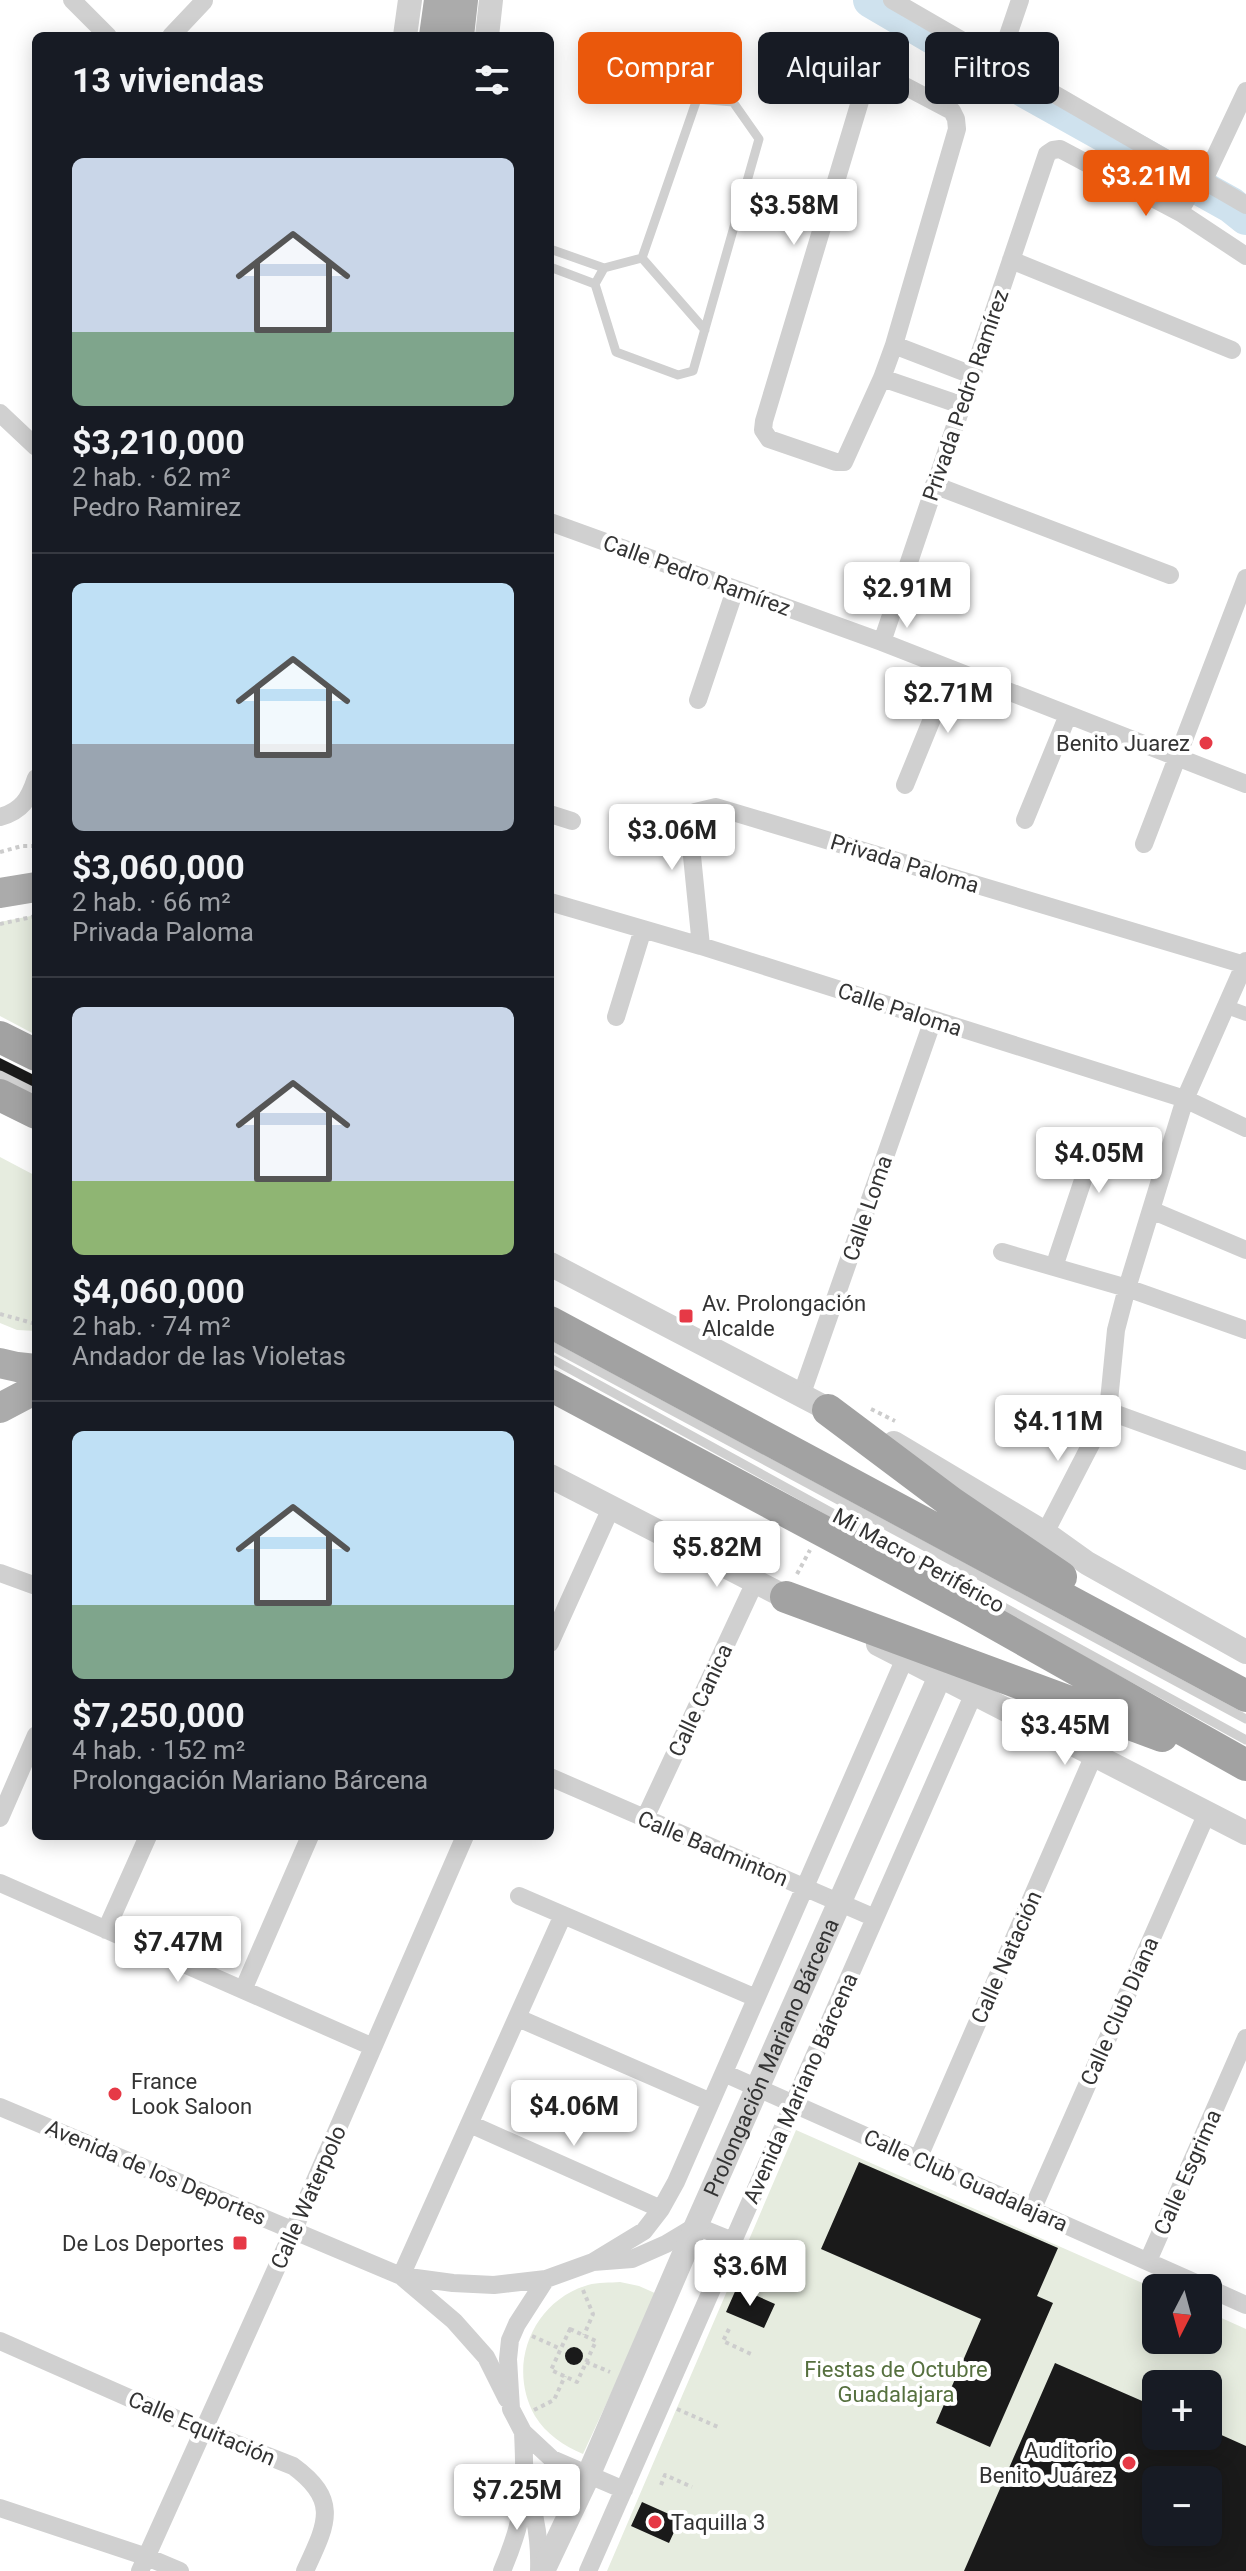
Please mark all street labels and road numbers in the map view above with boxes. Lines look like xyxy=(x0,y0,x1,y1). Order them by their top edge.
street label: Privada Pedro Ramírez xyxy=(917,286,1013,504)
street label: Calle Pedro Ramírez xyxy=(600,530,794,621)
street label: Privada Paloma xyxy=(828,829,982,898)
street label: Calle Paloma xyxy=(835,978,965,1041)
street label: Calle Loma xyxy=(838,1152,897,1264)
street label: Mi Macro Periférico xyxy=(829,1503,1009,1618)
street label: Calle Canica xyxy=(663,1640,737,1761)
street label: Calle Badminton xyxy=(634,1806,792,1891)
street label: Calle Natación xyxy=(966,1887,1047,2027)
street label: Prolongación Mariano Bárcena xyxy=(699,1915,844,2200)
street label: Calle Club Diana xyxy=(1076,1933,1163,2089)
street label: Avenida Mariano Bárcena xyxy=(738,1969,863,2207)
street label: Calle Esgrima xyxy=(1149,2106,1226,2239)
street label: Avenida de los Deportes xyxy=(42,2115,270,2230)
street label: Calle Waterpolo xyxy=(266,2122,351,2273)
street label: Calle Club Guadalajara xyxy=(860,2124,1072,2237)
street label: Calle Equitación xyxy=(125,2386,279,2471)

